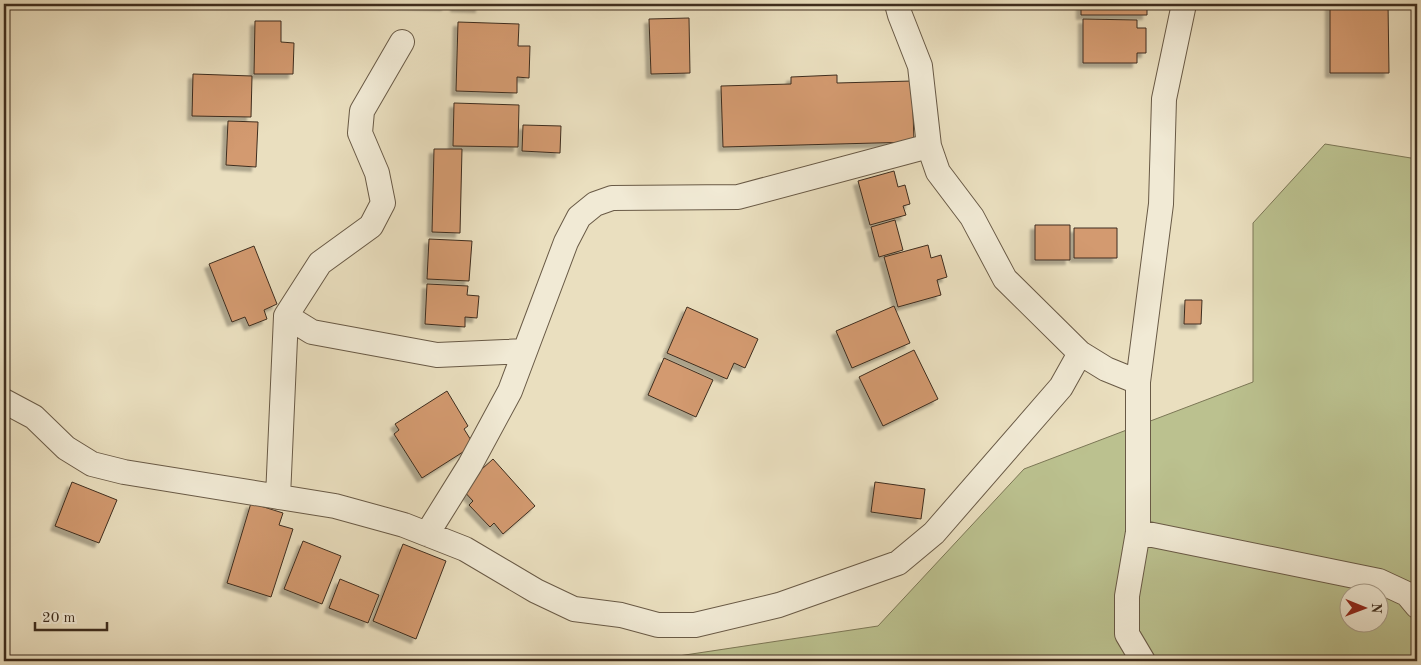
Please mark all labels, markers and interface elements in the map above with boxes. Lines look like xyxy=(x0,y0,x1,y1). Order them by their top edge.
north arrow xyxy=(1338,582,1388,632)
scale bar xyxy=(35,600,108,632)
text: N xyxy=(1369,603,1383,614)
text: 20 m xyxy=(42,611,76,626)

